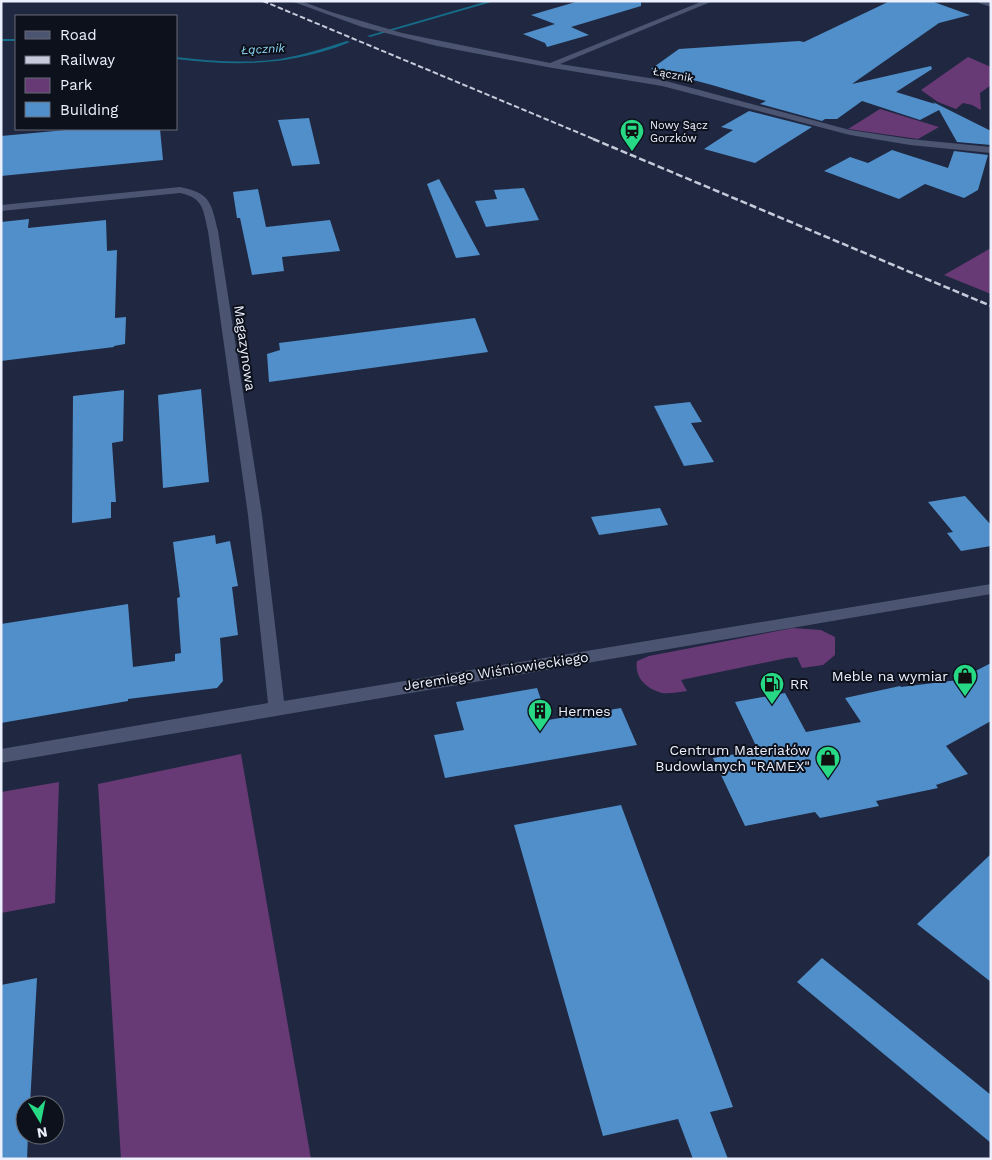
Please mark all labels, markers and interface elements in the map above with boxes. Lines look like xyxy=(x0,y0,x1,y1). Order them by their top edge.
legend xyxy=(15,15,178,130)
text: Road xyxy=(60,26,97,44)
water label: Łącznik xyxy=(241,41,286,57)
text: Railway xyxy=(60,51,115,69)
street label: Łącznik xyxy=(652,65,694,85)
text: Park xyxy=(60,76,93,94)
text: Building xyxy=(60,101,118,119)
station icon: Nowy Sącz Gorzków xyxy=(619,118,645,152)
place label: Nowy Sącz Gorzków xyxy=(650,119,708,145)
street label: Magazynowa xyxy=(231,304,259,392)
street label: Jeremiego Wiśniowieckiego xyxy=(402,648,590,694)
shop icon: Meble na wymiar xyxy=(952,663,978,697)
place label: Meble na wymiar xyxy=(832,668,948,684)
fuel station icon: RR xyxy=(759,671,785,705)
place label: RR xyxy=(790,676,809,692)
building icon: Hermes xyxy=(527,698,553,732)
place label: Hermes xyxy=(558,703,611,719)
place label: Centrum Materiałów Budowlanych "RAMEX" xyxy=(655,742,810,774)
shop icon: Centrum Materiałów Budowlanych "RAMEX" xyxy=(815,745,841,779)
north arrow xyxy=(15,1095,65,1145)
text: N xyxy=(36,1124,49,1142)

